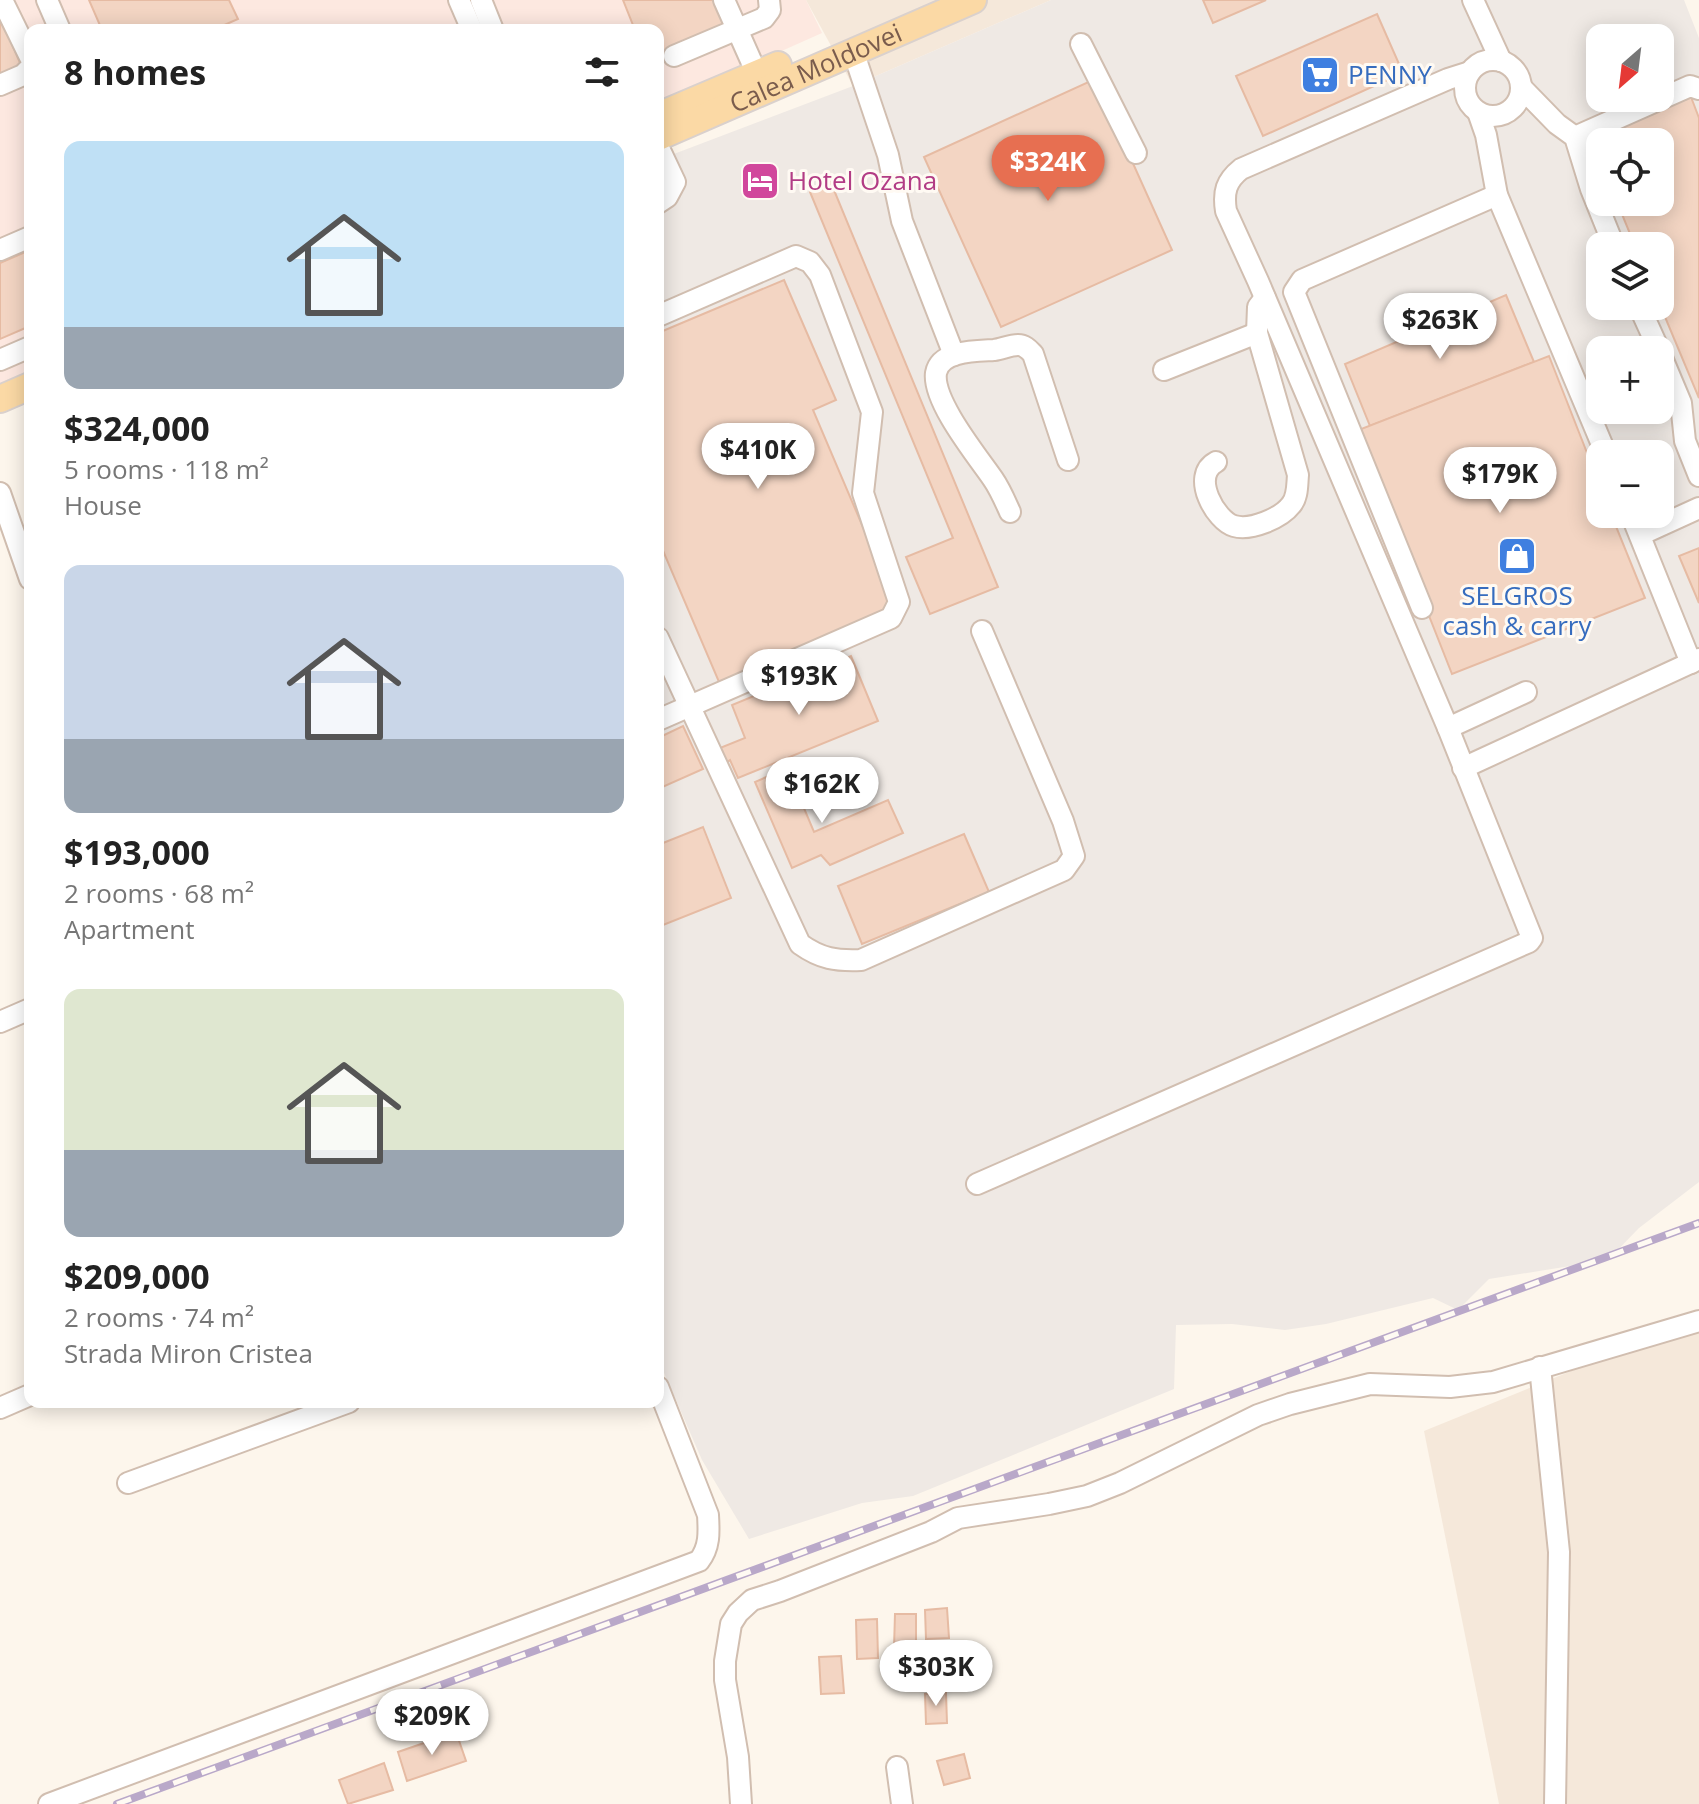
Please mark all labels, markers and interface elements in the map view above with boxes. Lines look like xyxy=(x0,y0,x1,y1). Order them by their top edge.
street label: Calea Moldovei xyxy=(724,14,907,121)
north arrow xyxy=(1586,24,1674,112)
map controls xyxy=(1586,24,1674,528)
text: 8 homes xyxy=(64,49,206,95)
icon: filters xyxy=(580,50,624,94)
supermarket icon: PENNY xyxy=(1299,54,1341,96)
place label: PENNY xyxy=(1348,56,1432,92)
button: locate xyxy=(1586,128,1674,216)
pin: $324K xyxy=(992,135,1104,203)
text: $324K xyxy=(1010,143,1086,179)
hotel icon: Hotel Ozana xyxy=(739,160,781,202)
place label: Hotel Ozana xyxy=(788,162,937,198)
icon: home xyxy=(272,193,416,337)
button: layers xyxy=(1586,232,1674,320)
pin: $263K xyxy=(1384,293,1496,361)
text: $263K xyxy=(1402,301,1478,337)
button: + xyxy=(1586,336,1674,424)
text: $324,000 xyxy=(64,405,210,451)
pin: $410K xyxy=(702,423,814,491)
text: $410K xyxy=(720,431,796,467)
button: − xyxy=(1586,440,1674,528)
pin: $179K xyxy=(1444,447,1556,515)
text: 5 rooms · 118 m² xyxy=(64,451,269,487)
text: $179K xyxy=(1462,455,1538,491)
text: House xyxy=(64,487,142,523)
shop icon: SELGROS cash & carry xyxy=(1496,535,1538,577)
place label: SELGROS cash & carry xyxy=(1443,577,1592,643)
icon: home xyxy=(272,617,416,761)
pin: $193K xyxy=(743,649,855,717)
text: $193K xyxy=(761,657,837,693)
pin: $162K xyxy=(766,757,878,825)
text: $162K xyxy=(784,765,860,801)
text: $193,000 xyxy=(64,829,210,875)
text: 2 rooms · 68 m² xyxy=(64,875,254,911)
text: Apartment xyxy=(64,911,195,947)
icon: home xyxy=(272,1041,416,1185)
text: $209,000 xyxy=(64,1253,210,1299)
text: 2 rooms · 74 m² xyxy=(64,1299,254,1335)
text: Strada Miron Cristea xyxy=(64,1335,313,1371)
pin: $303K xyxy=(880,1640,992,1708)
text: $303K xyxy=(898,1648,974,1684)
pin: $209K xyxy=(376,1689,488,1757)
text: $209K xyxy=(394,1697,470,1733)

